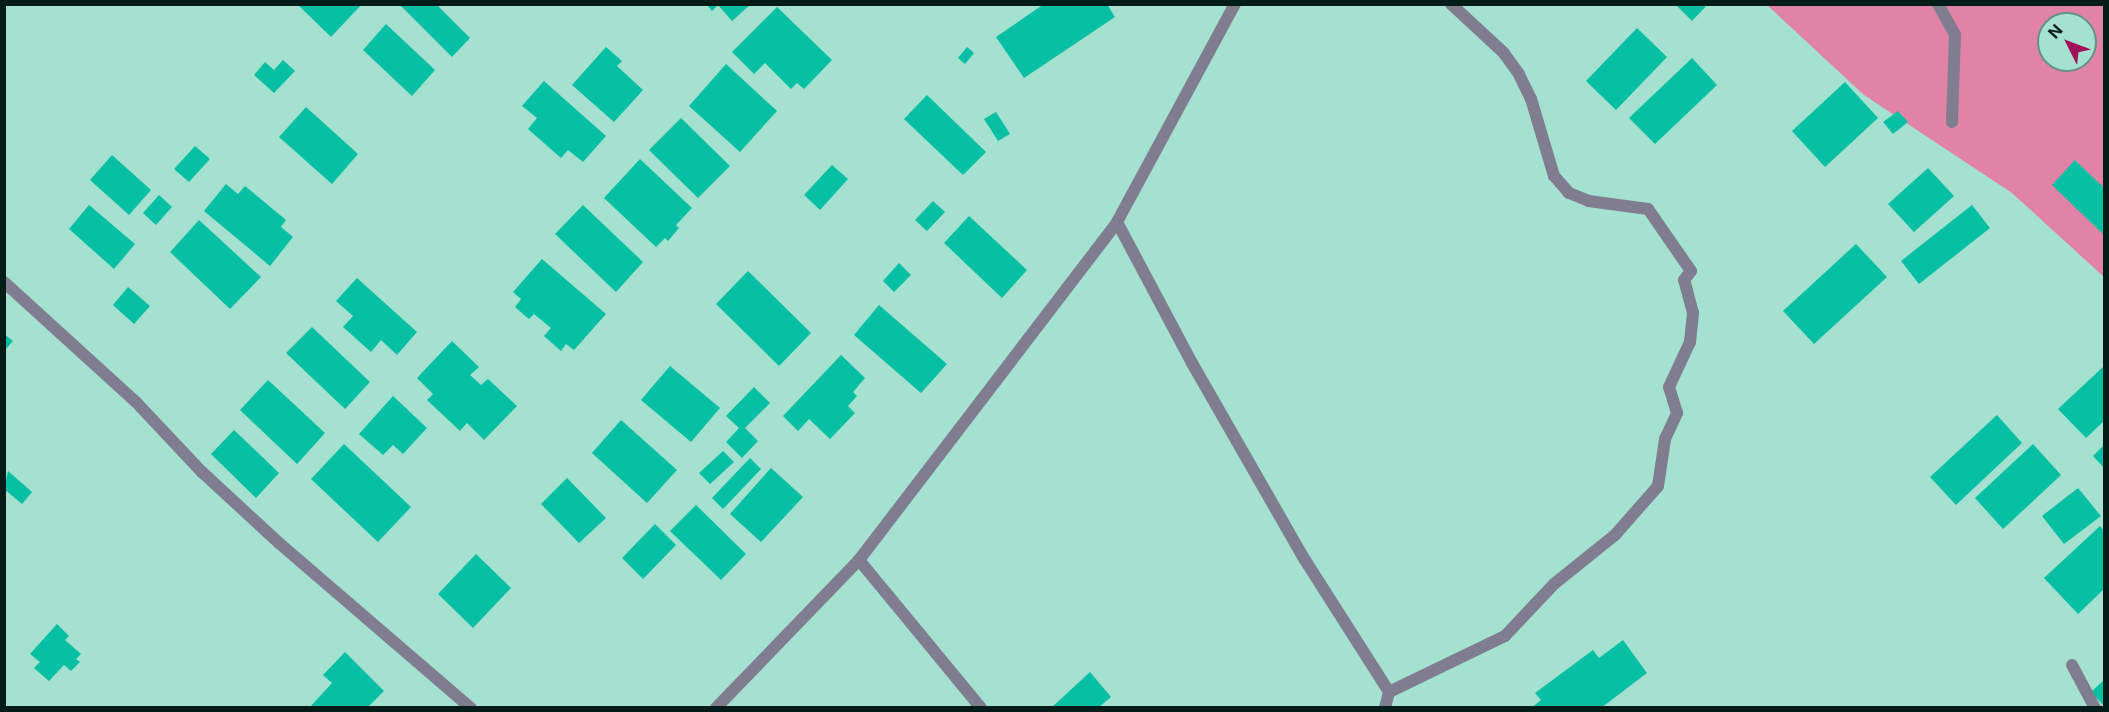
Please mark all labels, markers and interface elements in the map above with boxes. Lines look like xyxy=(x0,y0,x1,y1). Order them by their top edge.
north arrow xyxy=(2037,12,2097,72)
text: N xyxy=(2044,20,2067,43)

